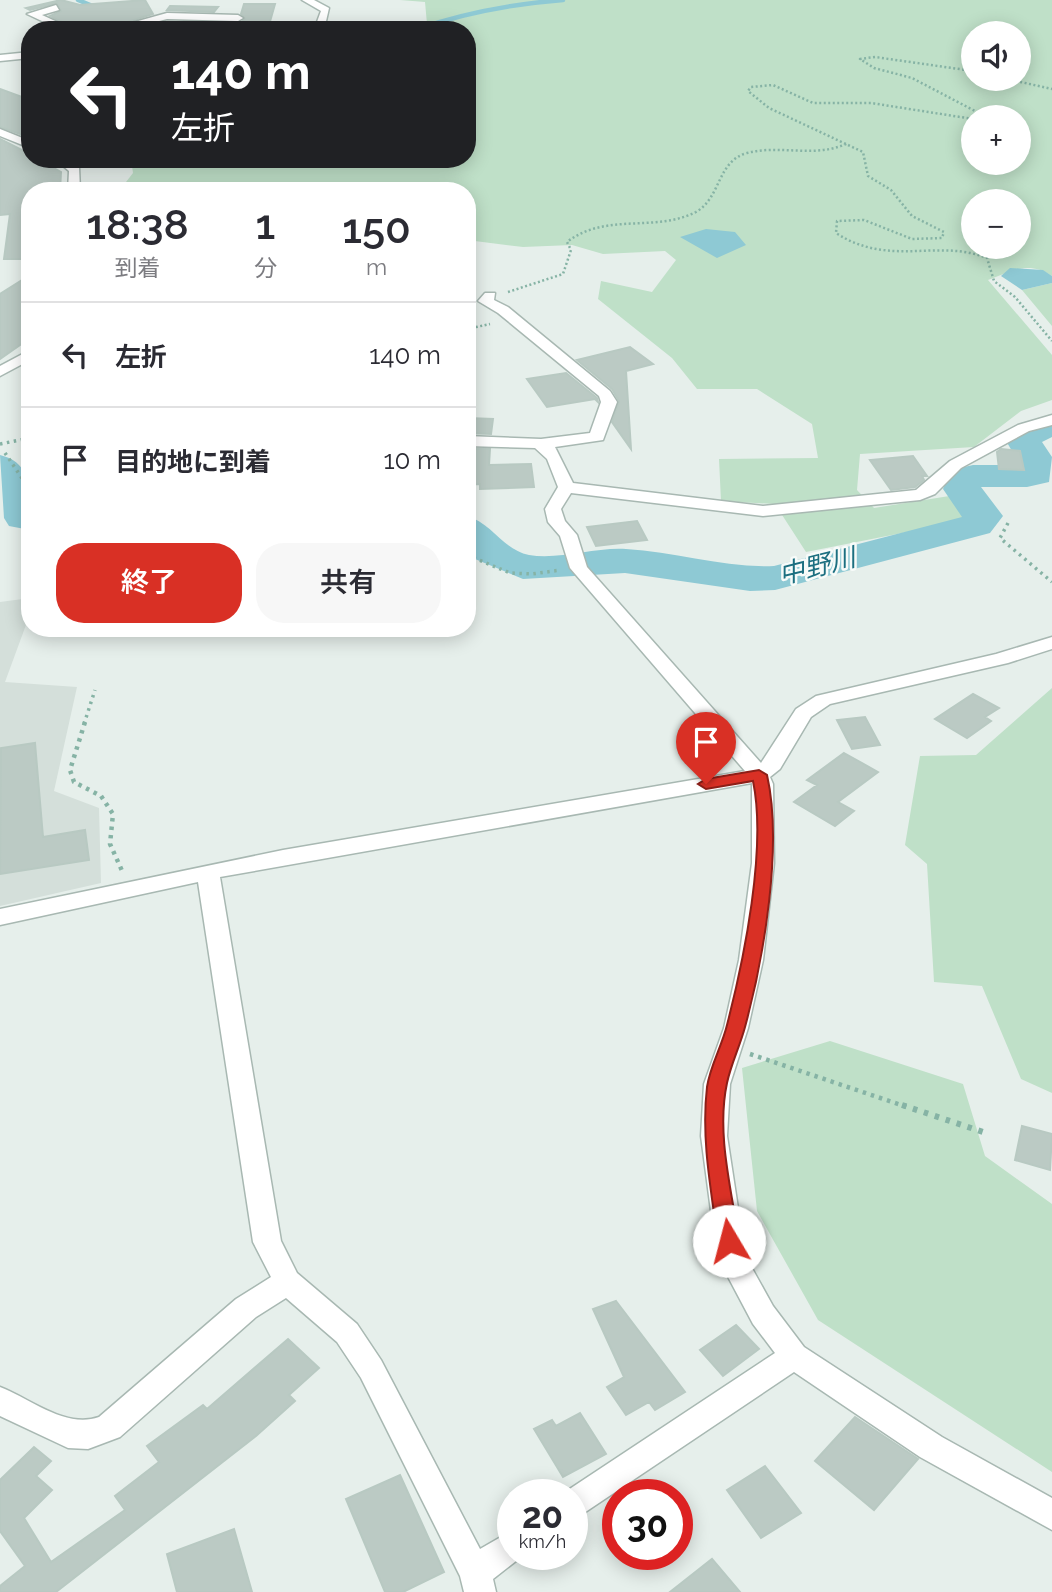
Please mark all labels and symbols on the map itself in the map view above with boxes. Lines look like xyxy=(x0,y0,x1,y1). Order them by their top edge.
water label: 中野川 xyxy=(776,541,861,590)
pin xyxy=(676,712,736,784)
position arrow xyxy=(692,1204,766,1278)
speed limit sign: 30 xyxy=(602,1479,693,1570)

